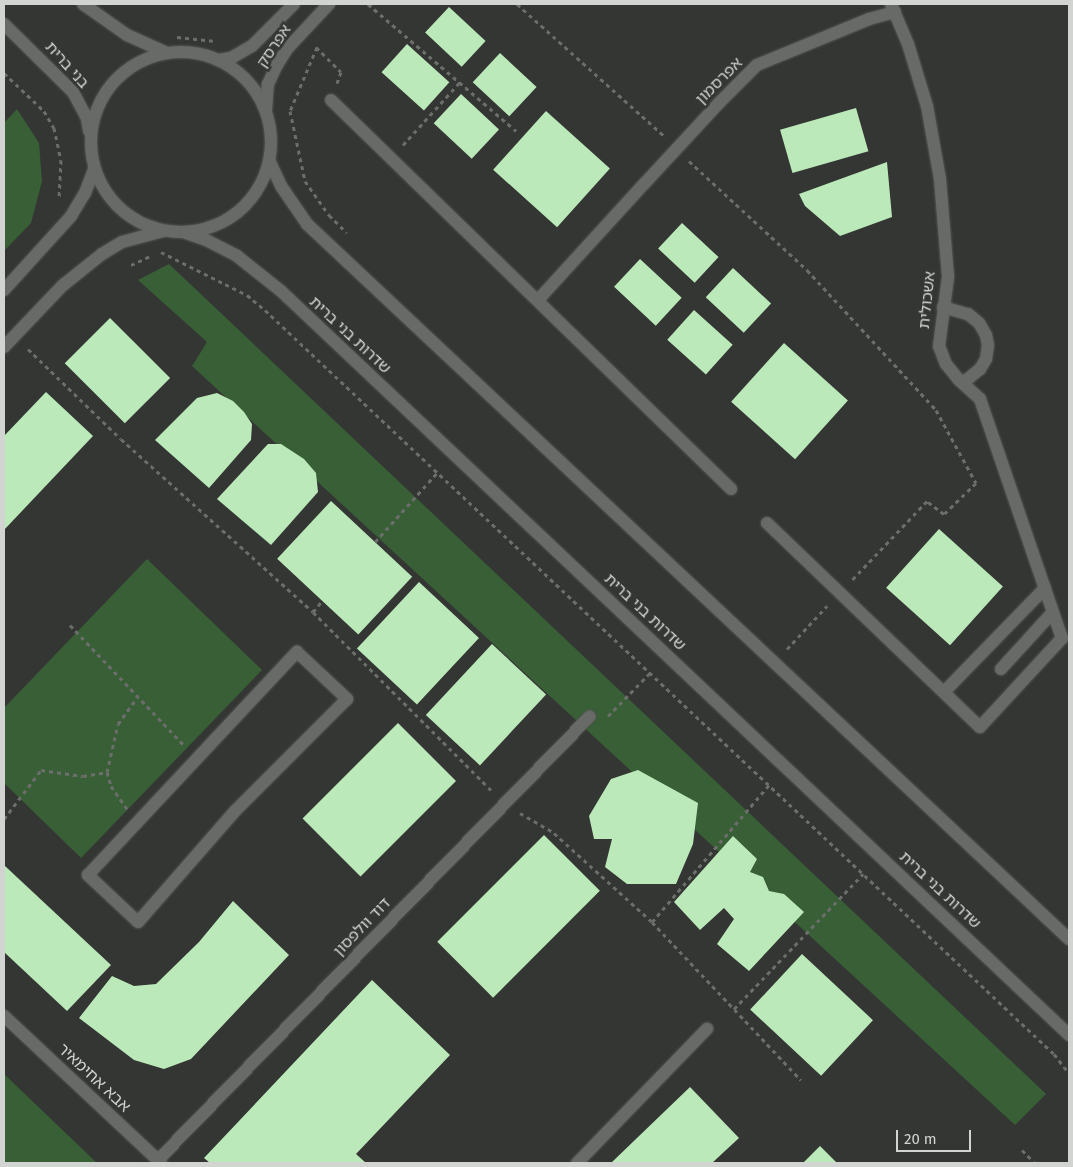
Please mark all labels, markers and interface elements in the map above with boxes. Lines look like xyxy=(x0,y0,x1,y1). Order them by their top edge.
street label: אפרסק xyxy=(253,21,295,71)
street label: בני ברית xyxy=(41,38,93,92)
street label: אפרסמון xyxy=(692,54,746,108)
street label: אשכולית xyxy=(914,270,940,330)
street label: שדרות בני ברית xyxy=(305,292,395,378)
street label: שדרות בני ברית xyxy=(600,569,690,655)
street label: שדרות בני ברית xyxy=(895,847,985,933)
street label: דוד וולפסון xyxy=(329,894,395,960)
street label: אבא אחימאיר xyxy=(54,1040,134,1116)
scale bar xyxy=(898,1120,973,1152)
text: 20 m xyxy=(904,1130,937,1148)

